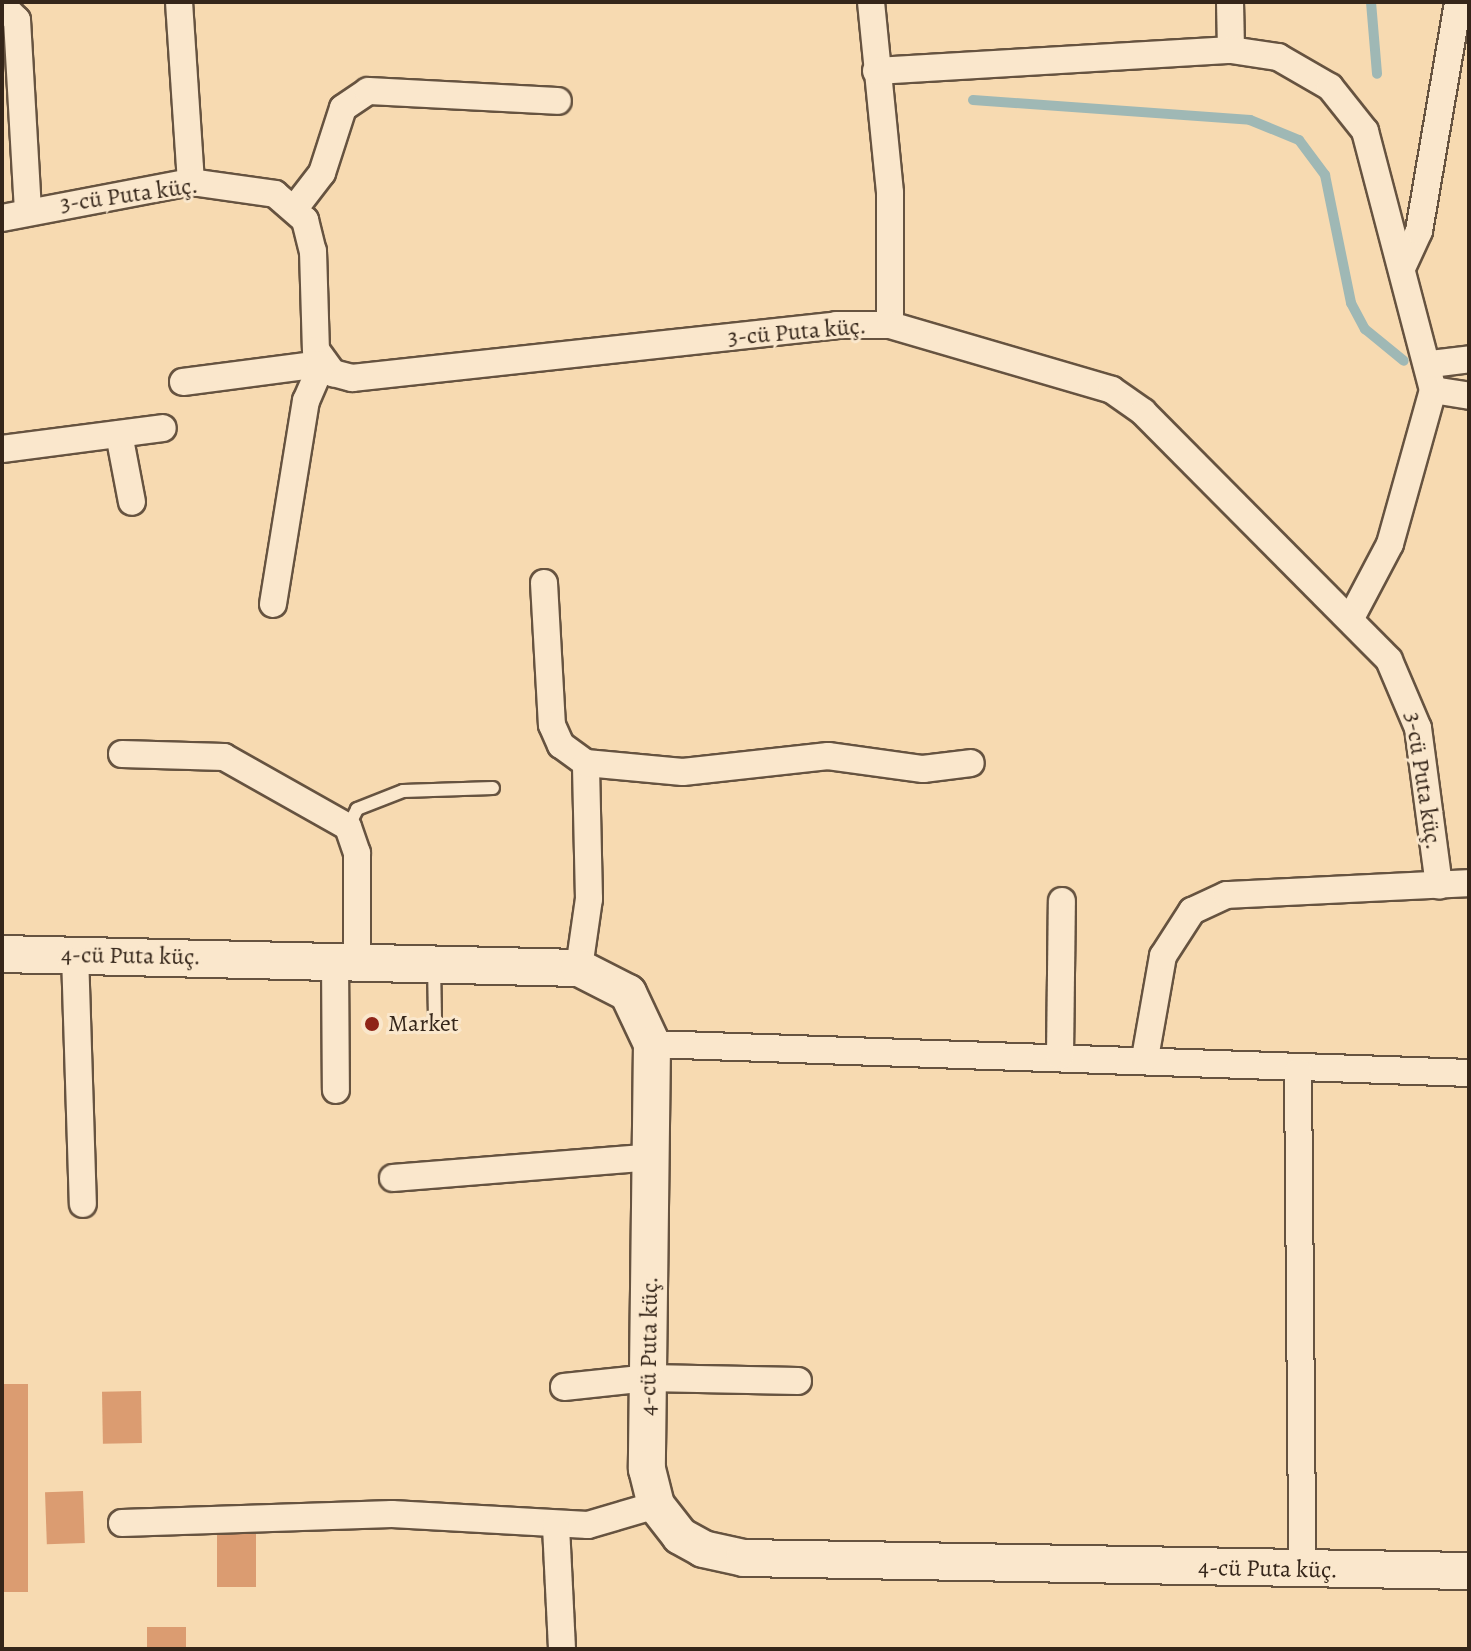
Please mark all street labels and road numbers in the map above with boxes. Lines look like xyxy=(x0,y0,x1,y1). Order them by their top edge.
street label: 3-cü Puta küç. xyxy=(58,171,200,219)
street label: 3-cü Puta küç. xyxy=(727,312,867,352)
street label: 3-cü Puta küç. xyxy=(1398,710,1448,852)
street label: 4-cü Puta küç. xyxy=(61,940,201,972)
street label: 4-cü Puta küç. xyxy=(633,1276,665,1416)
street label: 4-cü Puta küç. xyxy=(1198,1553,1338,1585)

